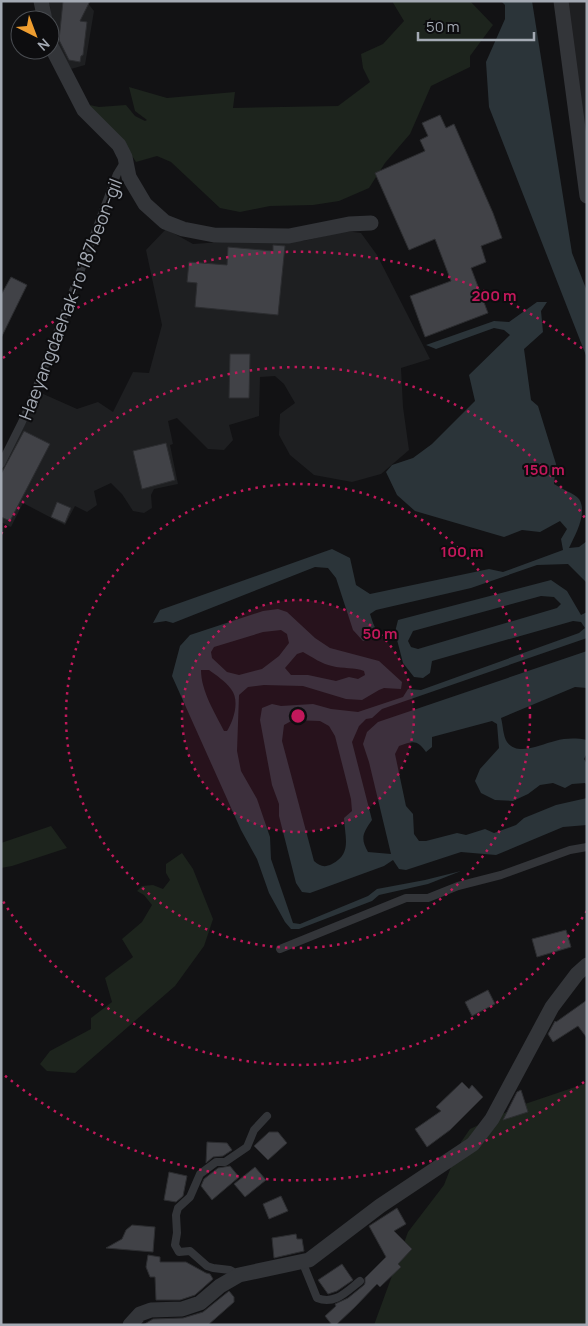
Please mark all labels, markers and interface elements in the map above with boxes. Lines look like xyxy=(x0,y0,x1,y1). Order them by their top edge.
north arrow xyxy=(10,10,60,60)
scale bar xyxy=(418,10,534,42)
text: 50 m xyxy=(426,16,460,37)
text: N xyxy=(34,35,54,55)
street label: Haeyangdaehak-ro 187beon-gil xyxy=(13,175,127,423)
text: 200 m xyxy=(471,285,517,306)
text: 150 m xyxy=(523,459,565,480)
text: 100 m xyxy=(441,541,483,562)
text: 50 m xyxy=(362,623,398,644)
centre of rings xyxy=(289,707,307,725)

